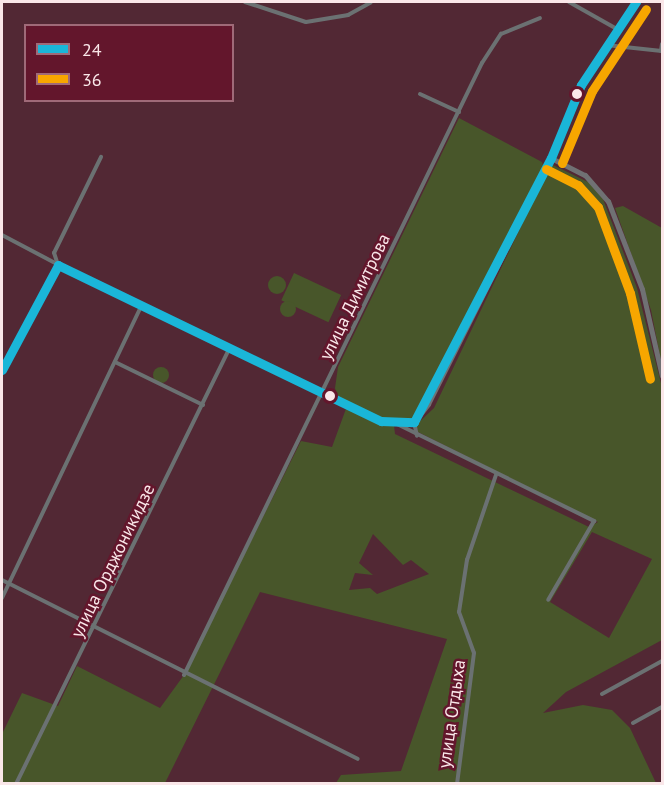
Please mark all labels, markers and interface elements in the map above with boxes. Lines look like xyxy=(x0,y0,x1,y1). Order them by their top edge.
legend xyxy=(24,24,234,102)
text: 24 xyxy=(82,38,102,61)
text: 36 xyxy=(82,68,102,91)
unlabelled marker xyxy=(571,88,583,100)
street label: улица Димитрова xyxy=(315,230,395,364)
unlabelled marker xyxy=(324,390,336,402)
street label: улица Орджоникидзе xyxy=(66,481,160,641)
street label: улица Отдыха xyxy=(434,658,470,770)

